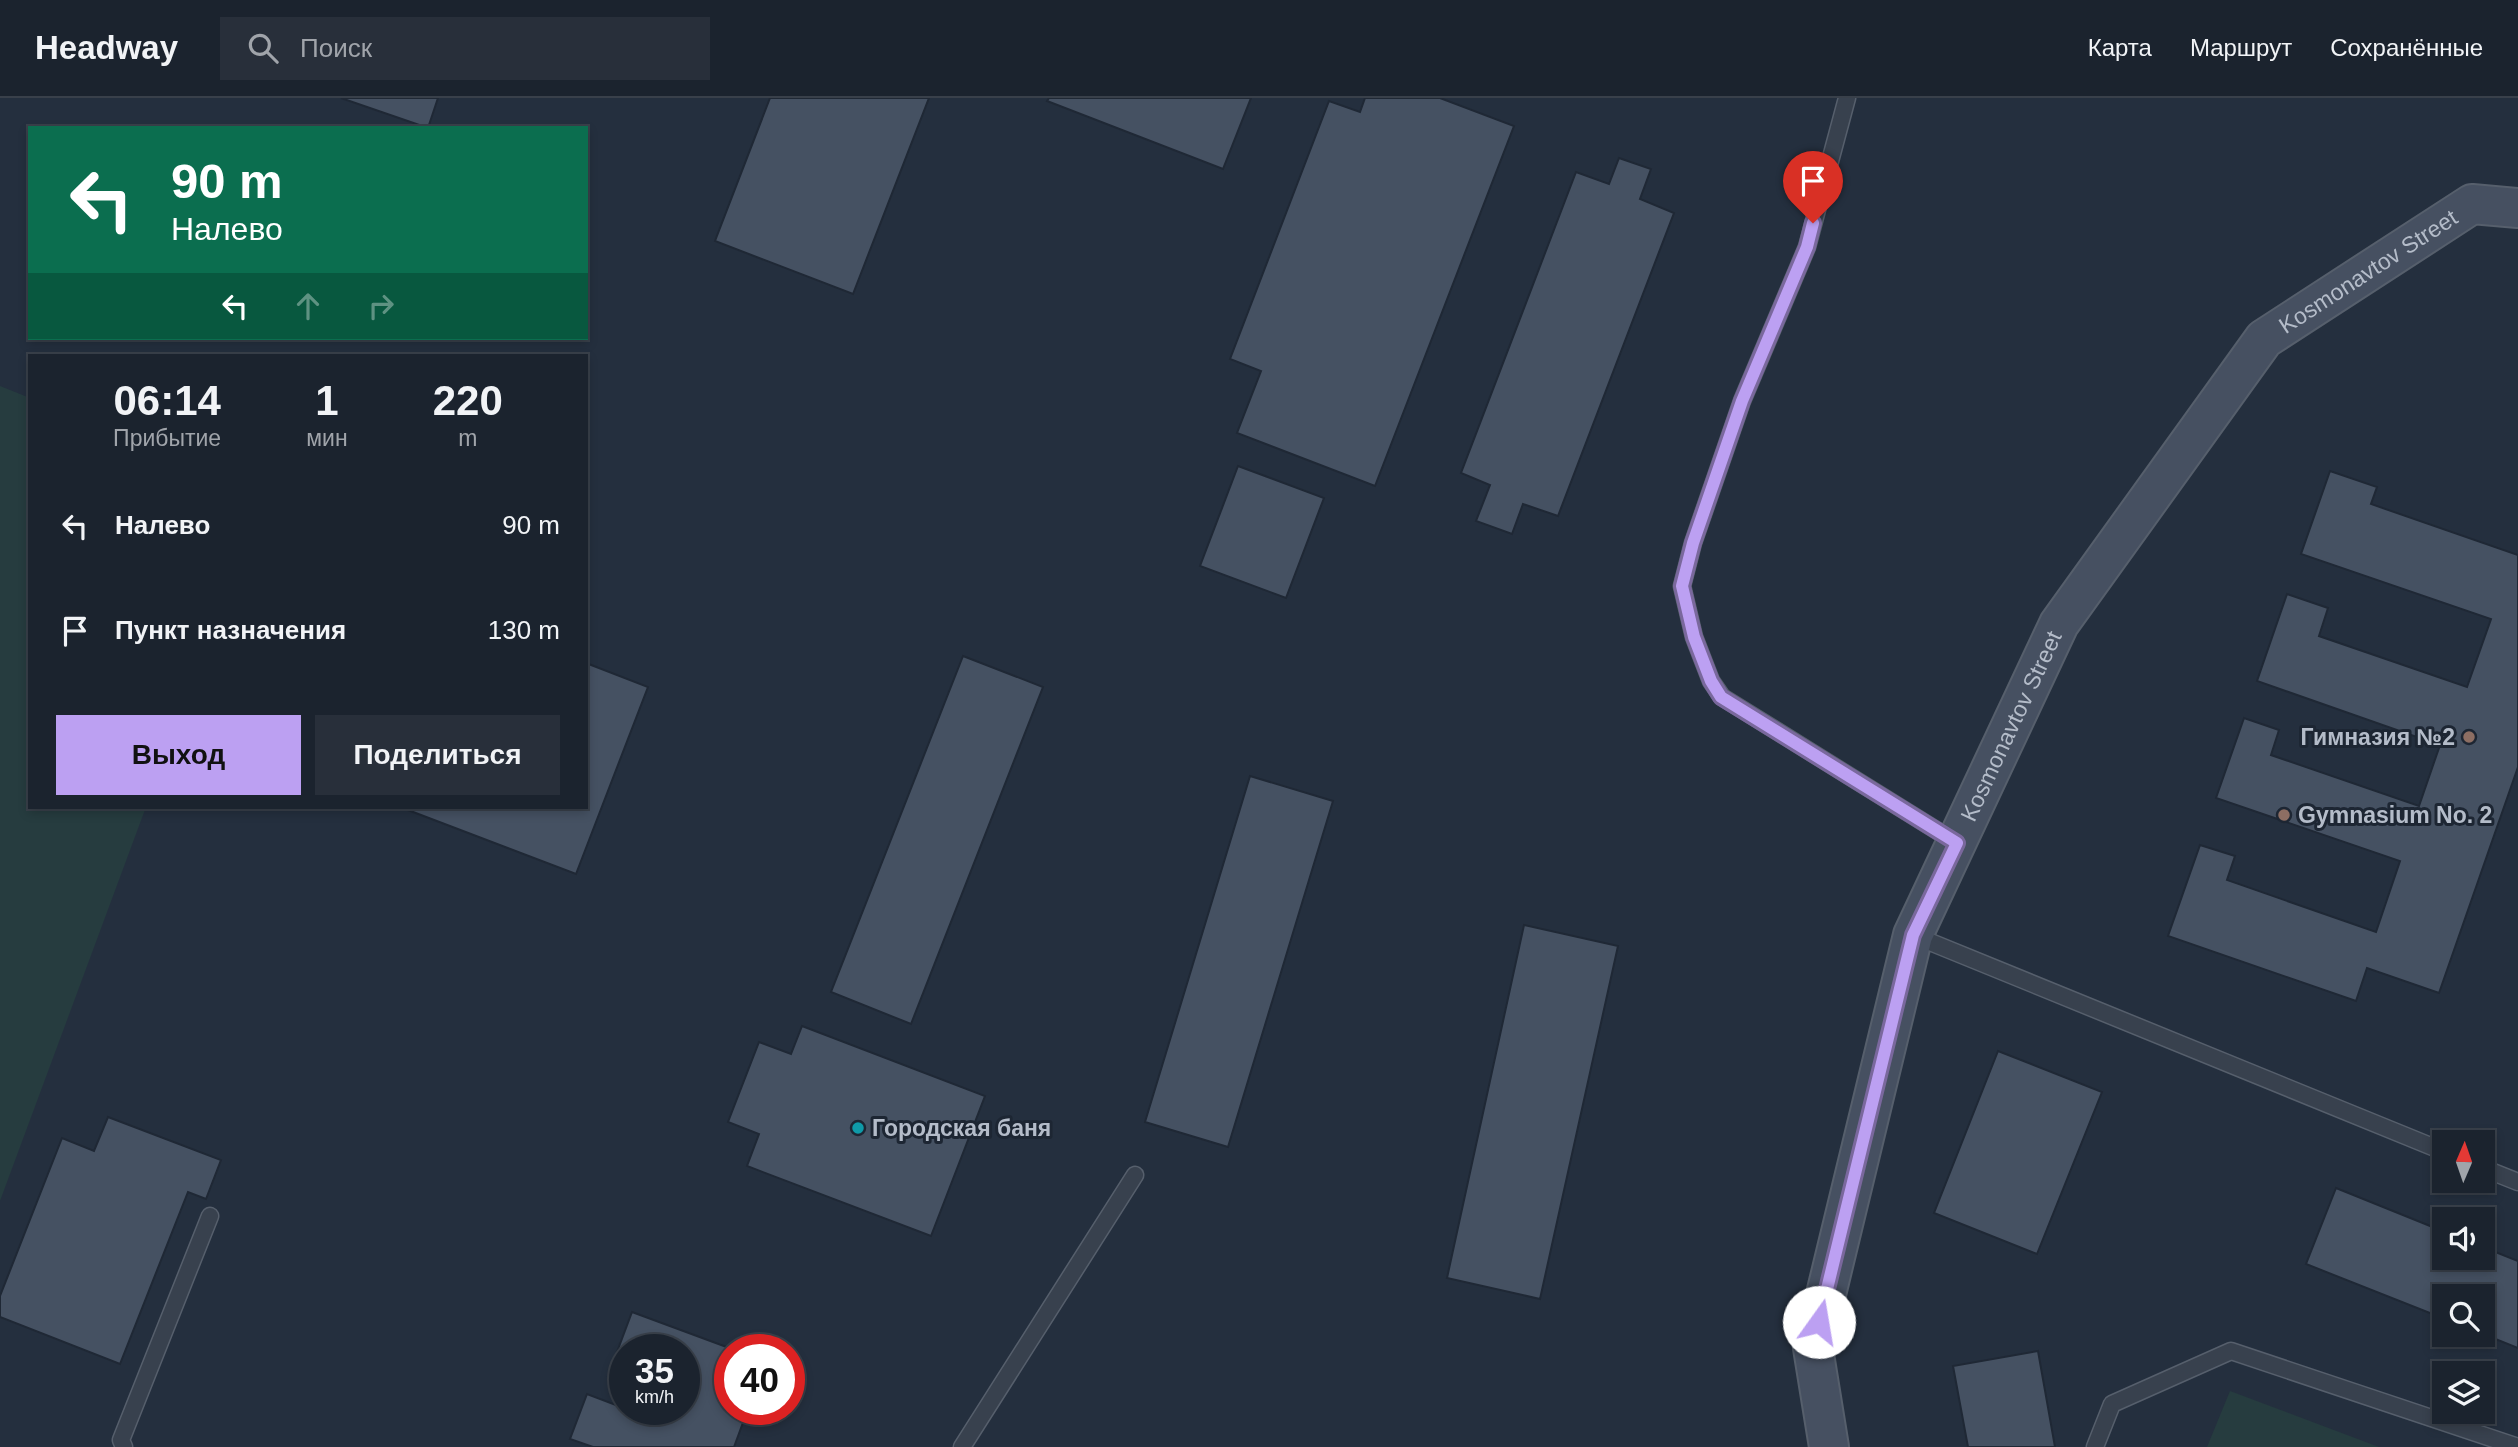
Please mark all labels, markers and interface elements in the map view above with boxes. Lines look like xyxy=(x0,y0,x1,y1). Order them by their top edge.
search box xyxy=(220,17,710,80)
text: Headway xyxy=(35,29,178,66)
icon: search xyxy=(244,29,282,67)
text: Поиск xyxy=(300,33,372,63)
text: Карта xyxy=(2088,34,2152,61)
text: Маршрут xyxy=(2190,34,2292,61)
text: Сохранённые xyxy=(2330,34,2483,61)
pin xyxy=(1783,151,1843,223)
icon: left xyxy=(56,154,147,245)
text: 90 m xyxy=(171,154,283,208)
icon: arrive xyxy=(1794,162,1832,200)
street label: Kosmonavtov Street xyxy=(2274,204,2463,339)
text: Налево xyxy=(171,211,283,247)
icon: left xyxy=(216,287,254,325)
icon: ahead xyxy=(289,287,327,325)
icon: right xyxy=(362,287,400,325)
text: 06:14 xyxy=(113,377,221,424)
text: 1 xyxy=(315,377,339,424)
text: 220 xyxy=(433,377,503,424)
text: Прибытие xyxy=(113,425,221,451)
text: мин xyxy=(306,425,348,451)
text: m xyxy=(458,425,477,451)
icon: left xyxy=(56,507,94,545)
text: Налево xyxy=(115,510,210,540)
text: 90 m xyxy=(502,510,560,540)
icon: arrive xyxy=(56,612,94,650)
text: Пункт назначения xyxy=(115,615,346,645)
text: 130 m xyxy=(488,615,560,645)
street label: Kosmonavtov Street xyxy=(1955,626,2067,825)
button: Выход xyxy=(56,715,301,795)
button: Поделиться xyxy=(315,715,560,795)
place label: Гимназия №2 xyxy=(2301,724,2455,750)
marker: Гимназия №2 xyxy=(2461,729,2477,745)
place label: Gymnasium No. 2 xyxy=(2298,802,2492,828)
marker: Gymnasium No. 2 xyxy=(2276,807,2292,823)
place label: Городская баня xyxy=(872,1115,1051,1141)
marker: Городская баня xyxy=(850,1120,866,1136)
north arrow xyxy=(2432,1130,2496,1194)
map controls xyxy=(2432,1130,2495,1424)
button: sound xyxy=(2432,1207,2495,1270)
button: search xyxy=(2432,1284,2495,1347)
position arrow xyxy=(1782,1285,1856,1359)
speed limit sign: 40 xyxy=(714,1334,805,1425)
text: 35 xyxy=(635,1351,674,1390)
button: layers xyxy=(2432,1361,2495,1424)
text: km/h xyxy=(635,1387,674,1407)

